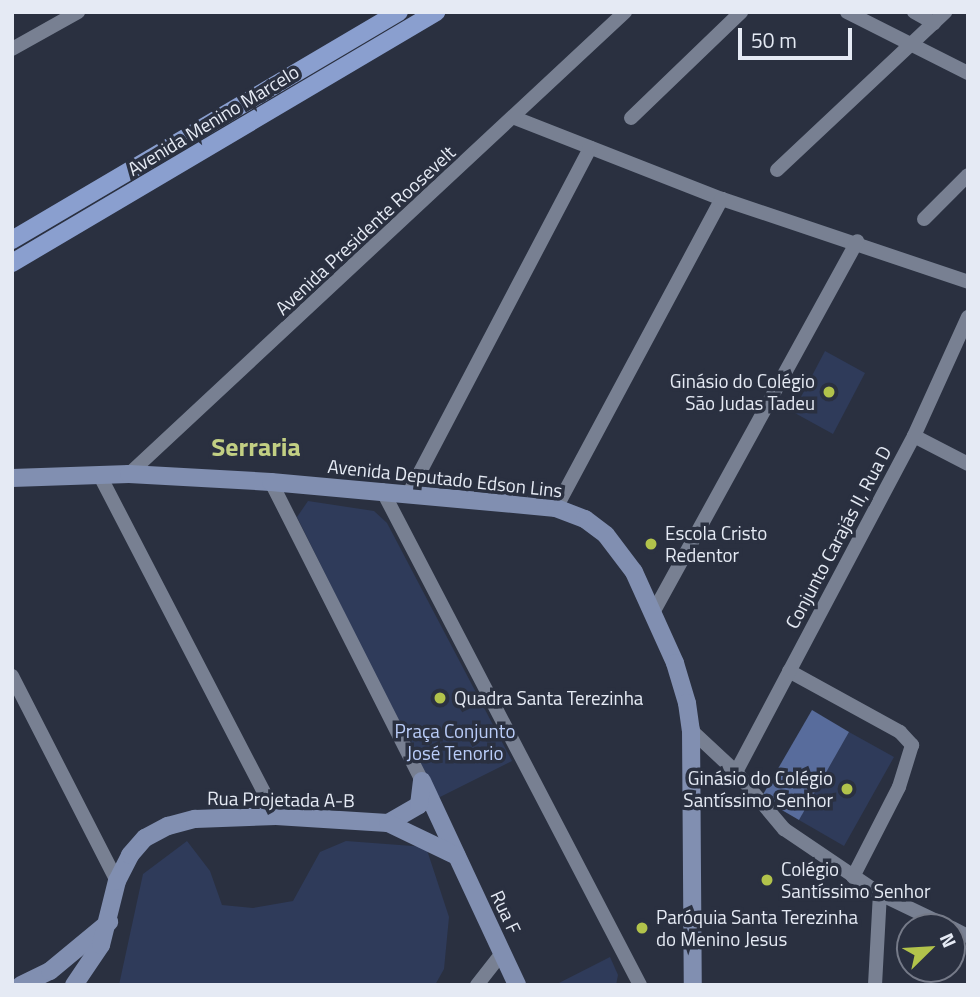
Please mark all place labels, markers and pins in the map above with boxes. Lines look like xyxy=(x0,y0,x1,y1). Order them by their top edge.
place label: Ginásio do Colégio São Judas Tadeu xyxy=(670,370,815,414)
marker: Ginásio do Colégio São Judas Tadeu xyxy=(821,384,837,400)
place label: Escola Cristo Redentor xyxy=(665,522,767,566)
marker: Escola Cristo Redentor xyxy=(643,536,659,552)
place label: Quadra Santa Terezinha xyxy=(454,687,643,709)
marker: Quadra Santa Terezinha xyxy=(432,690,448,706)
place label: Ginásio do Colégio Santíssimo Senhor xyxy=(683,767,833,811)
marker: Ginásio do Colégio Santíssimo Senhor xyxy=(839,781,855,797)
place label: Colégio Santíssimo Senhor xyxy=(781,858,931,902)
marker: Colégio Santíssimo Senhor xyxy=(759,872,775,888)
place label: Paróquia Santa Terezinha do Menino Jesus xyxy=(656,906,858,950)
marker: Paróquia Santa Terezinha do Menino Jesus xyxy=(634,920,650,936)

